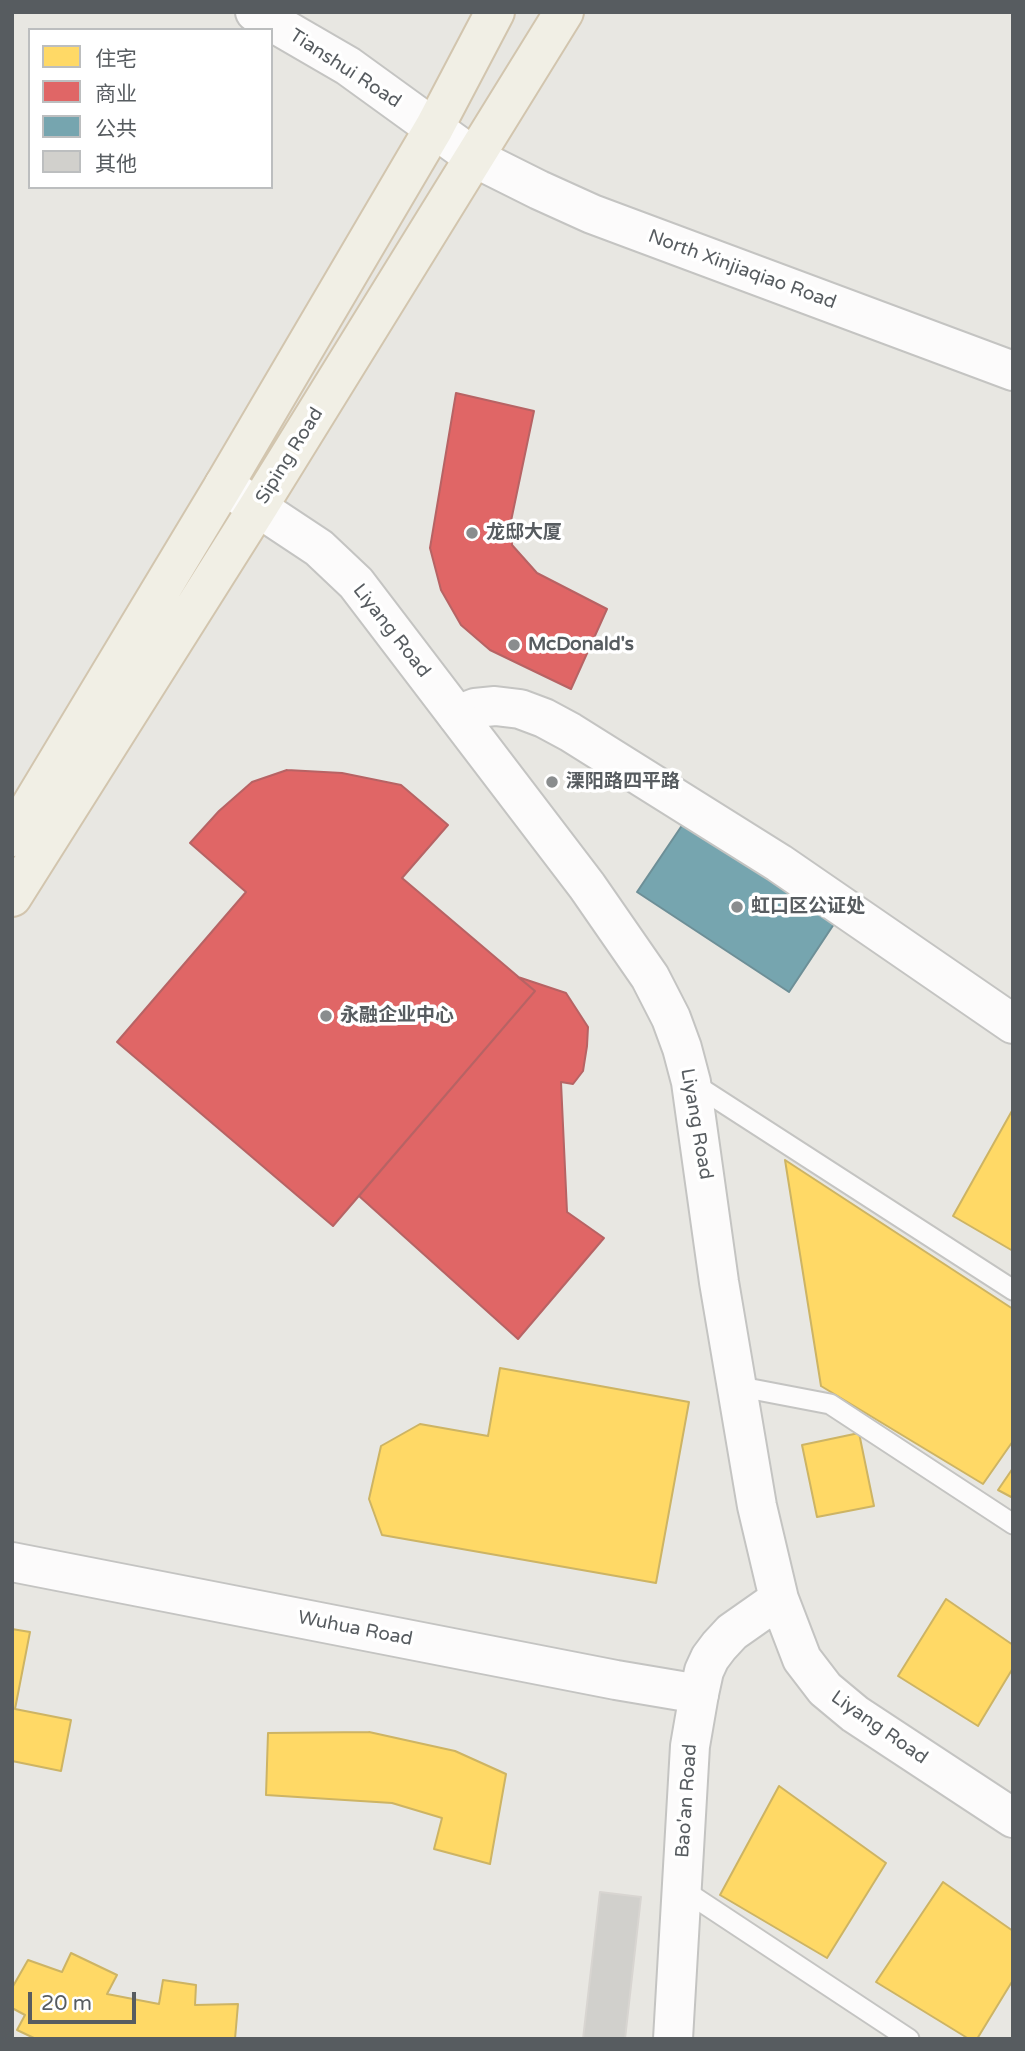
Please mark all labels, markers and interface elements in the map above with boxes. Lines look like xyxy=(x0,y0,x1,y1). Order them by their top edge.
street label: Tianshui Road xyxy=(285,25,405,113)
legend xyxy=(28,28,273,189)
text: 住宅 xyxy=(95,47,137,72)
text: 商业 xyxy=(95,82,137,107)
text: 公共 xyxy=(95,117,137,142)
text: 其他 xyxy=(95,152,137,177)
street label: North Xinjiaqiao Road xyxy=(645,225,839,315)
street label: Siping Road xyxy=(251,404,329,508)
place label: 龙邸大厦 xyxy=(486,522,562,544)
marker: 龙邸大厦 xyxy=(464,525,480,541)
street label: Liyang Road xyxy=(347,580,435,682)
place label: McDonald's xyxy=(528,634,634,656)
marker: McDonald's xyxy=(506,637,522,653)
place label: 溧阳路四平路 xyxy=(566,771,680,793)
marker: 溧阳路四平路 xyxy=(544,774,560,790)
place label: 虹口区公证处 xyxy=(751,896,865,918)
marker: 虹口区公证处 xyxy=(729,899,745,915)
place label: 永融企业中心 xyxy=(340,1005,454,1027)
marker: 永融企业中心 xyxy=(318,1008,334,1024)
street label: Liyang Road xyxy=(675,1067,717,1181)
street label: Wuhua Road xyxy=(296,1607,414,1651)
street label: Liyang Road xyxy=(826,1686,932,1770)
street label: Bao'an Road xyxy=(672,1743,702,1859)
scale bar xyxy=(32,1978,140,2022)
text: 20 m xyxy=(41,1991,92,2016)

